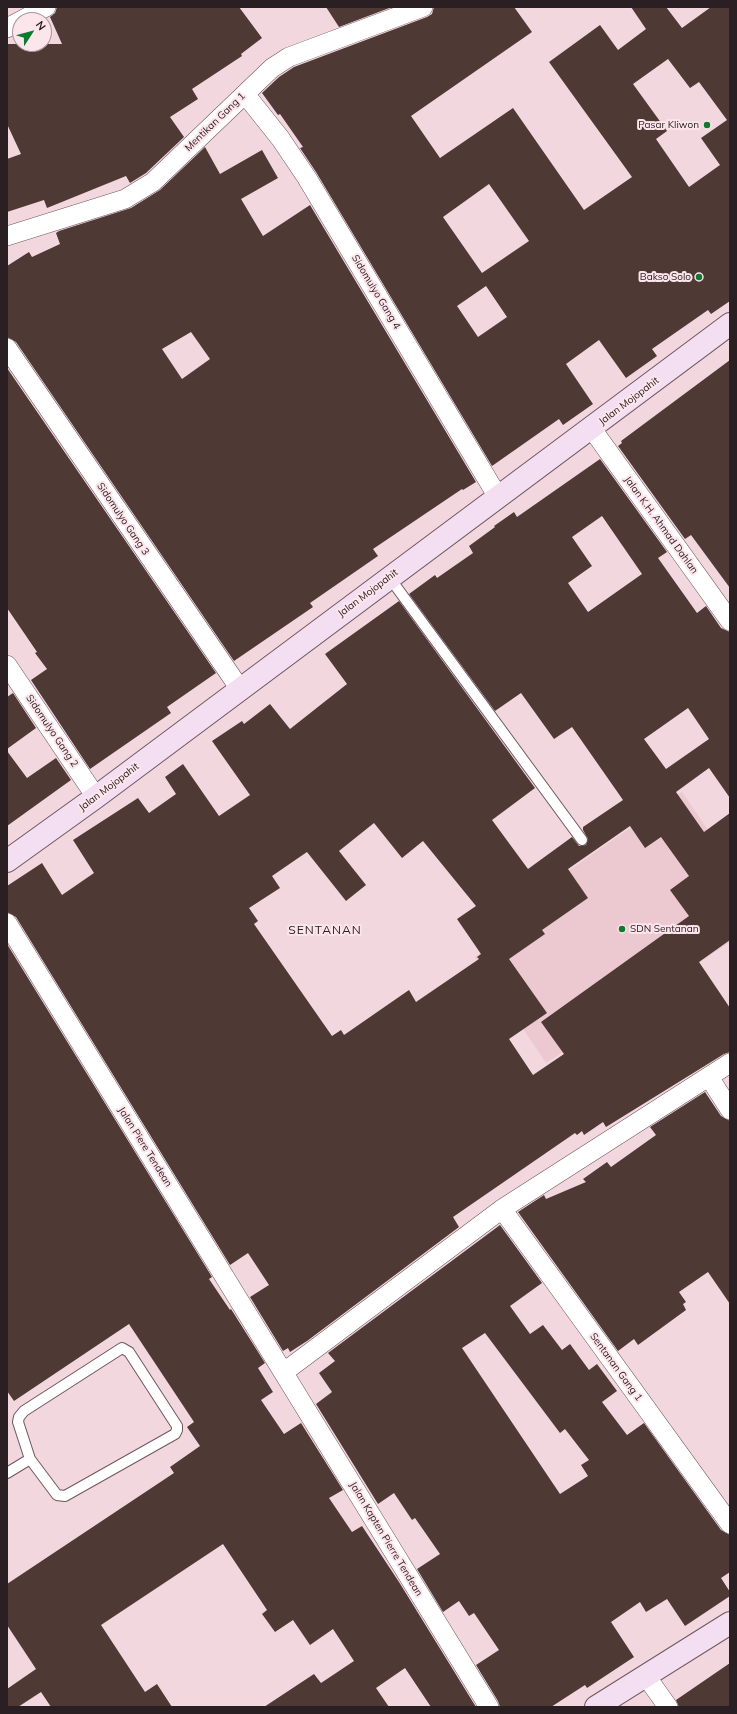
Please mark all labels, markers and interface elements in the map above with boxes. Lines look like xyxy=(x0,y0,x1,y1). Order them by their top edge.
north arrow xyxy=(12,12,52,52)
text: N xyxy=(33,18,49,33)
street label: Mentikan Gang 1 xyxy=(182,90,248,154)
place label: Pasar Kliwon xyxy=(638,119,699,131)
marker: Pasar Kliwon xyxy=(702,120,712,130)
street label: Sidomulyo Gang 4 xyxy=(349,253,403,331)
place label: Bakso Solo xyxy=(640,271,691,283)
marker: Bakso Solo xyxy=(694,272,704,282)
street label: Jalan Mojopahit xyxy=(597,374,661,428)
street label: Jalan K.H. Ahmad Dahlan xyxy=(622,474,700,576)
street label: Sidomulyo Gang 3 xyxy=(94,481,152,557)
street label: Jalan Mojopahit xyxy=(336,566,400,620)
street label: Sidomulyo Gang 2 xyxy=(23,693,81,769)
street label: Jalan Mojopahit xyxy=(77,760,141,814)
district label: SENTANAN xyxy=(288,923,362,937)
place label: SDN Sentanan xyxy=(630,923,699,935)
marker: SDN Sentanan xyxy=(617,924,627,934)
street label: Jalan Piere Tendean xyxy=(116,1105,174,1189)
street label: Sentanan Gang 1 xyxy=(587,1331,645,1403)
street label: Jalan Kapten Pierre Tendean xyxy=(347,1480,425,1598)

